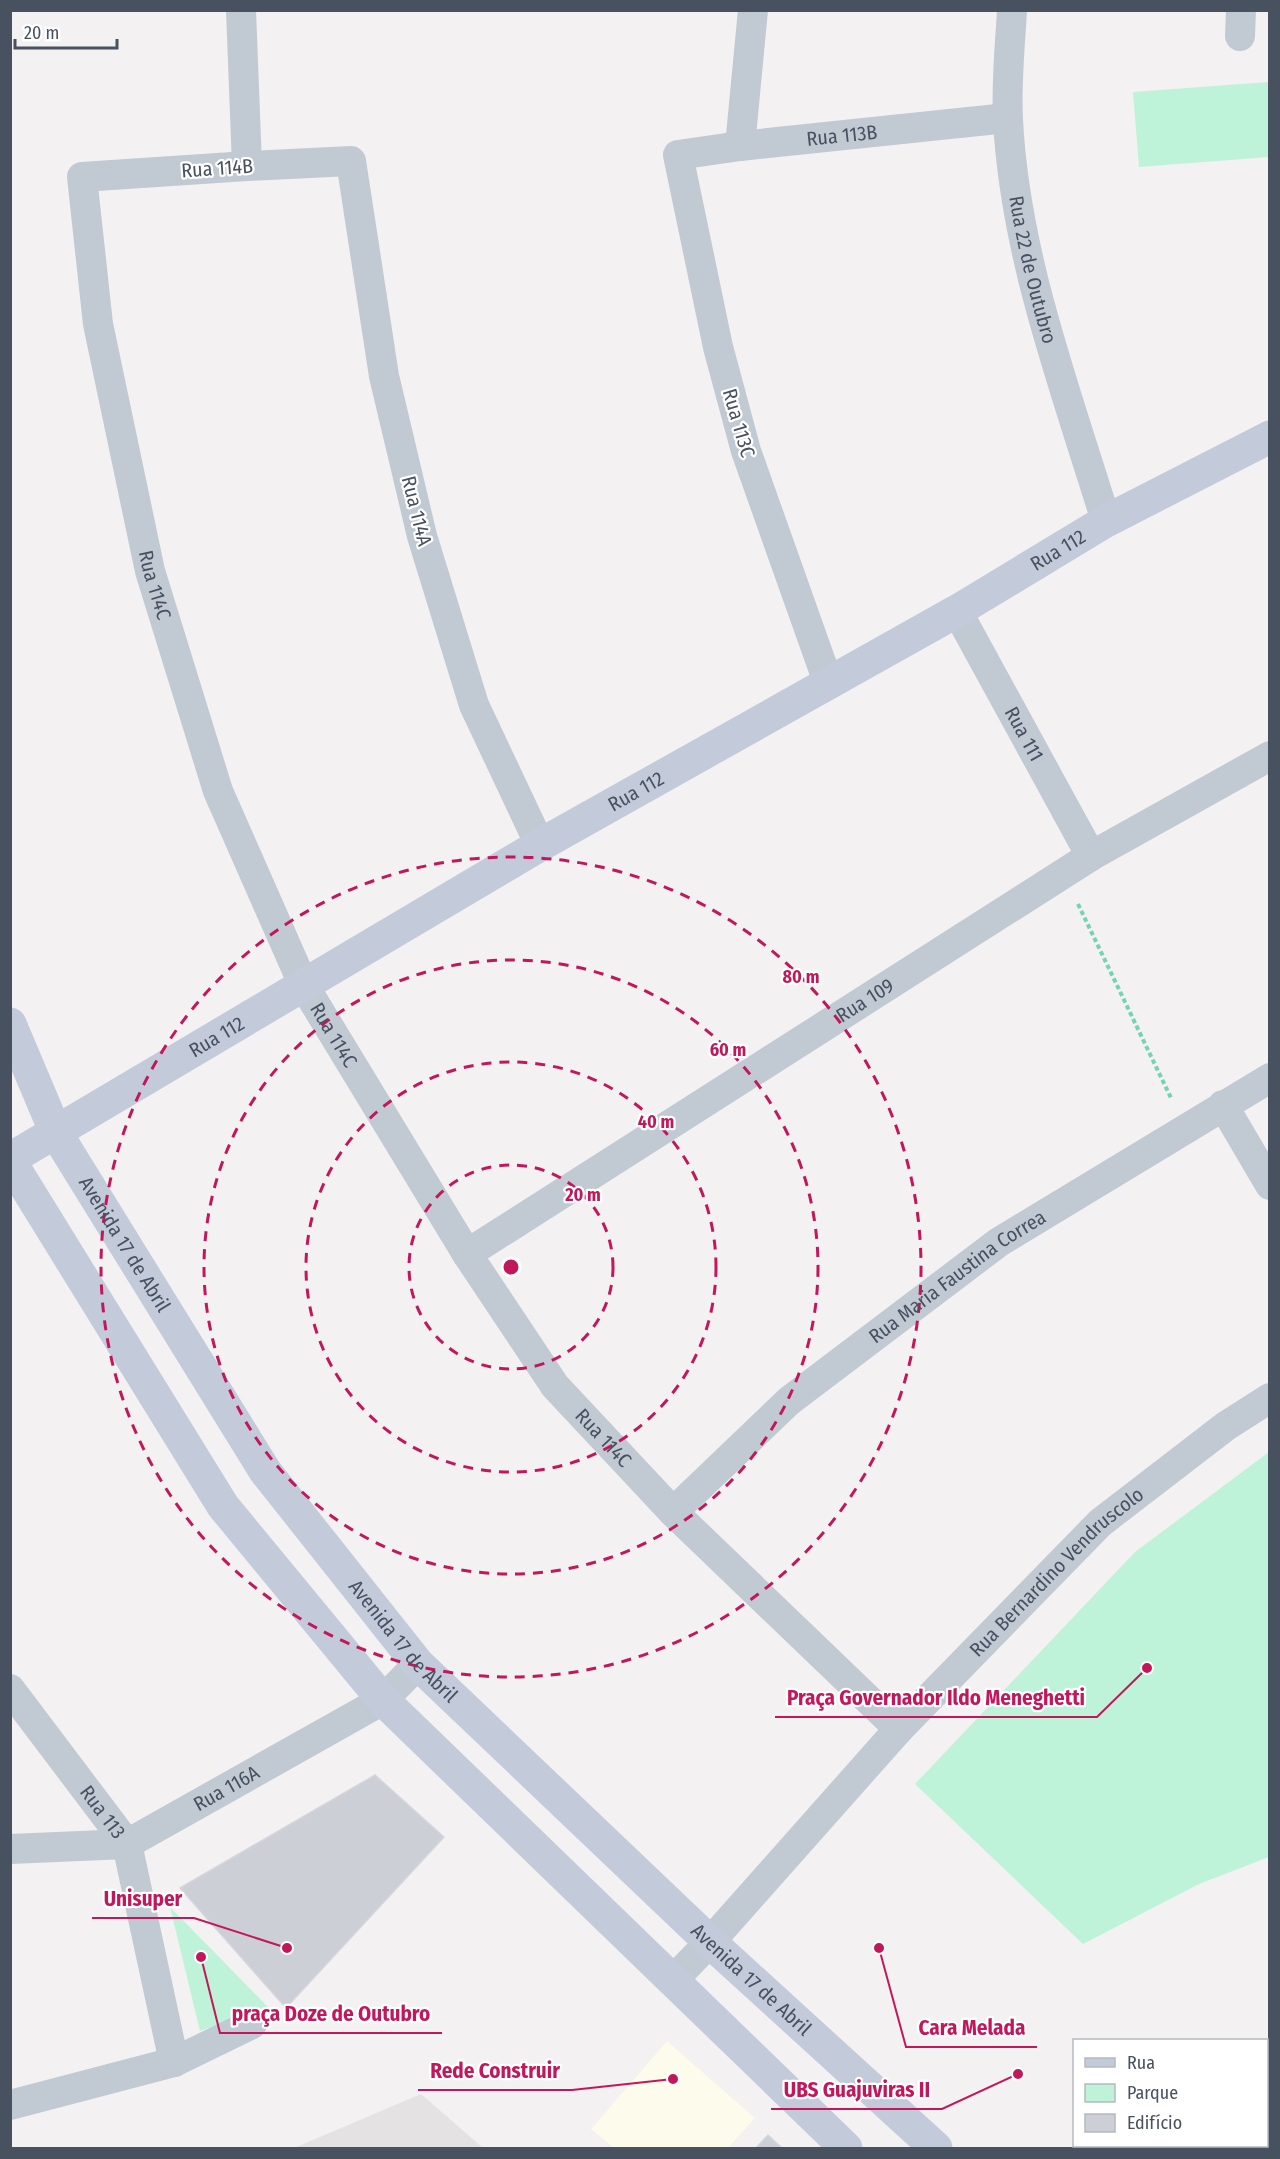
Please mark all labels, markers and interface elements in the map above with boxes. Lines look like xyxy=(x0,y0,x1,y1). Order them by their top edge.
scale bar xyxy=(15,12,117,50)
text: 20 m xyxy=(24,22,59,44)
street label: Rua 113B xyxy=(805,120,879,151)
street label: Rua 114B xyxy=(180,154,254,182)
street label: Rua 22 de Outubro xyxy=(1004,194,1062,346)
street label: Rua 113C xyxy=(718,386,760,460)
street label: Rua 114A xyxy=(397,473,437,549)
street label: Rua 112 xyxy=(1026,524,1090,576)
street label: Rua 114C xyxy=(134,548,176,623)
street label: Rua 111 xyxy=(1000,702,1049,765)
street label: Rua 112 xyxy=(604,766,668,816)
text: 80 m xyxy=(783,966,819,988)
street label: Rua 109 xyxy=(832,973,898,1027)
street label: Rua 114C xyxy=(305,998,363,1071)
street label: Rua 112 xyxy=(185,1011,249,1062)
text: 60 m xyxy=(710,1039,746,1061)
text: 40 m xyxy=(638,1111,674,1133)
street label: Avenida 17 de Abril xyxy=(74,1172,176,1316)
text: 20 m xyxy=(564,1184,601,1206)
street label: Rua Maria Faustina Correa xyxy=(864,1205,1050,1348)
centre of rings xyxy=(501,1257,521,1277)
street label: Rua 114C xyxy=(570,1404,637,1472)
street label: Rua Bernardino Vendruscolo xyxy=(965,1482,1148,1661)
street label: Avenida 17 de Abril xyxy=(344,1575,463,1707)
callout: Praça Governador Ildo Meneghetti xyxy=(775,1678,1097,1717)
text: Praça Governador Ildo Meneghetti xyxy=(787,1685,1085,1711)
street label: Rua 116A xyxy=(189,1760,264,1816)
street label: Rua 113 xyxy=(75,1781,131,1843)
callout: Unisuper xyxy=(92,1879,194,1918)
text: Unisuper xyxy=(104,1886,183,1912)
street label: Avenida 17 de Abril xyxy=(686,1919,816,2041)
callout: praça Doze de Outubro xyxy=(220,1994,442,2033)
text: praça Doze de Outubro xyxy=(232,2001,430,2027)
callout: Cara Melada xyxy=(906,2008,1037,2047)
text: Cara Melada xyxy=(919,2015,1025,2041)
legend xyxy=(1073,2039,1268,2147)
callout: Rede Construir xyxy=(418,2051,572,2090)
text: Rua xyxy=(1127,2052,1155,2074)
text: Rede Construir xyxy=(430,2058,560,2084)
callout: UBS Guajuviras II xyxy=(771,2070,942,2109)
text: UBS Guajuviras II xyxy=(784,2077,930,2103)
text: Parque xyxy=(1127,2082,1178,2104)
text: Edifício xyxy=(1127,2112,1182,2134)

